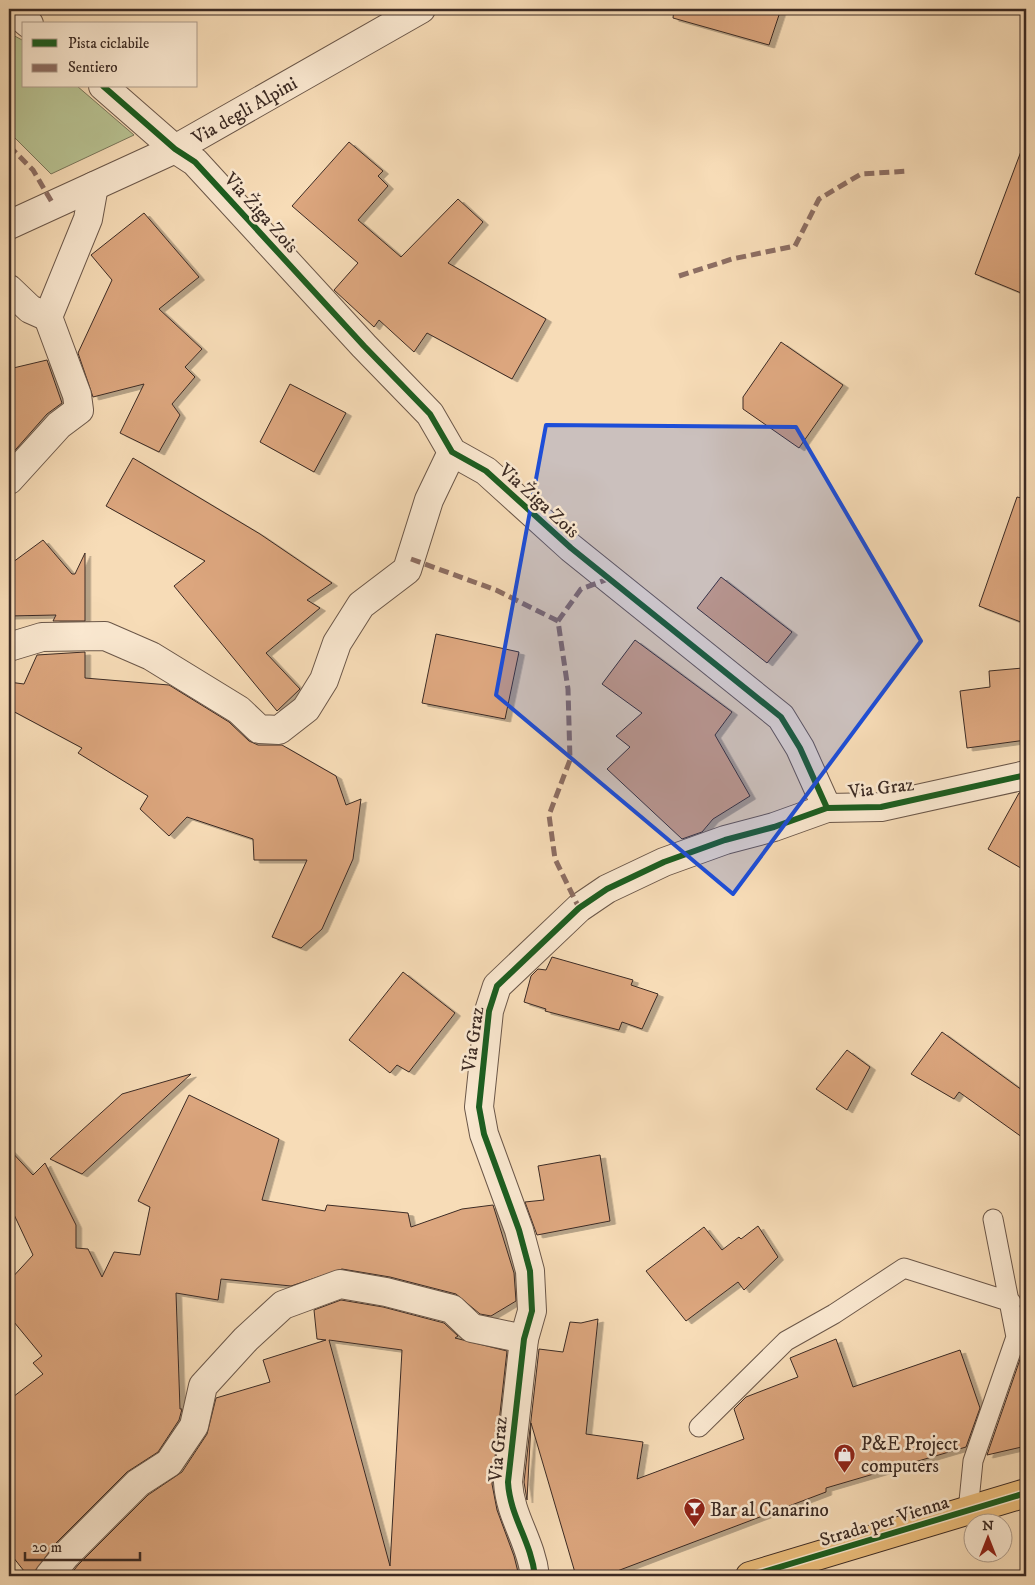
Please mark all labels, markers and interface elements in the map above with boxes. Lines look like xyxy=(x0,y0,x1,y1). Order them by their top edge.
legend xyxy=(22,22,198,88)
text: Pista ciclabile xyxy=(68,34,149,53)
text: Sentiero xyxy=(68,58,118,77)
street label: Via degli Alpini xyxy=(187,72,302,151)
street label: Via Žiga Zois xyxy=(218,166,304,258)
street label: Via Žiga Zois xyxy=(493,457,585,543)
street label: Via Graz xyxy=(846,773,915,804)
street label: Via Graz xyxy=(457,1005,489,1074)
street label: Via Graz xyxy=(484,1415,513,1484)
place label: P&E Project computers xyxy=(861,1433,958,1478)
shop icon: P&E Project computers xyxy=(833,1442,857,1473)
street label: Strada per Vienna xyxy=(817,1491,952,1552)
bar icon: Bar al Canarino xyxy=(682,1497,706,1528)
place label: Bar al Canarino xyxy=(710,1499,829,1522)
north arrow xyxy=(962,1512,1012,1562)
text: N xyxy=(982,1517,994,1535)
scale bar xyxy=(25,1530,140,1562)
text: 20 m xyxy=(32,1538,62,1557)

